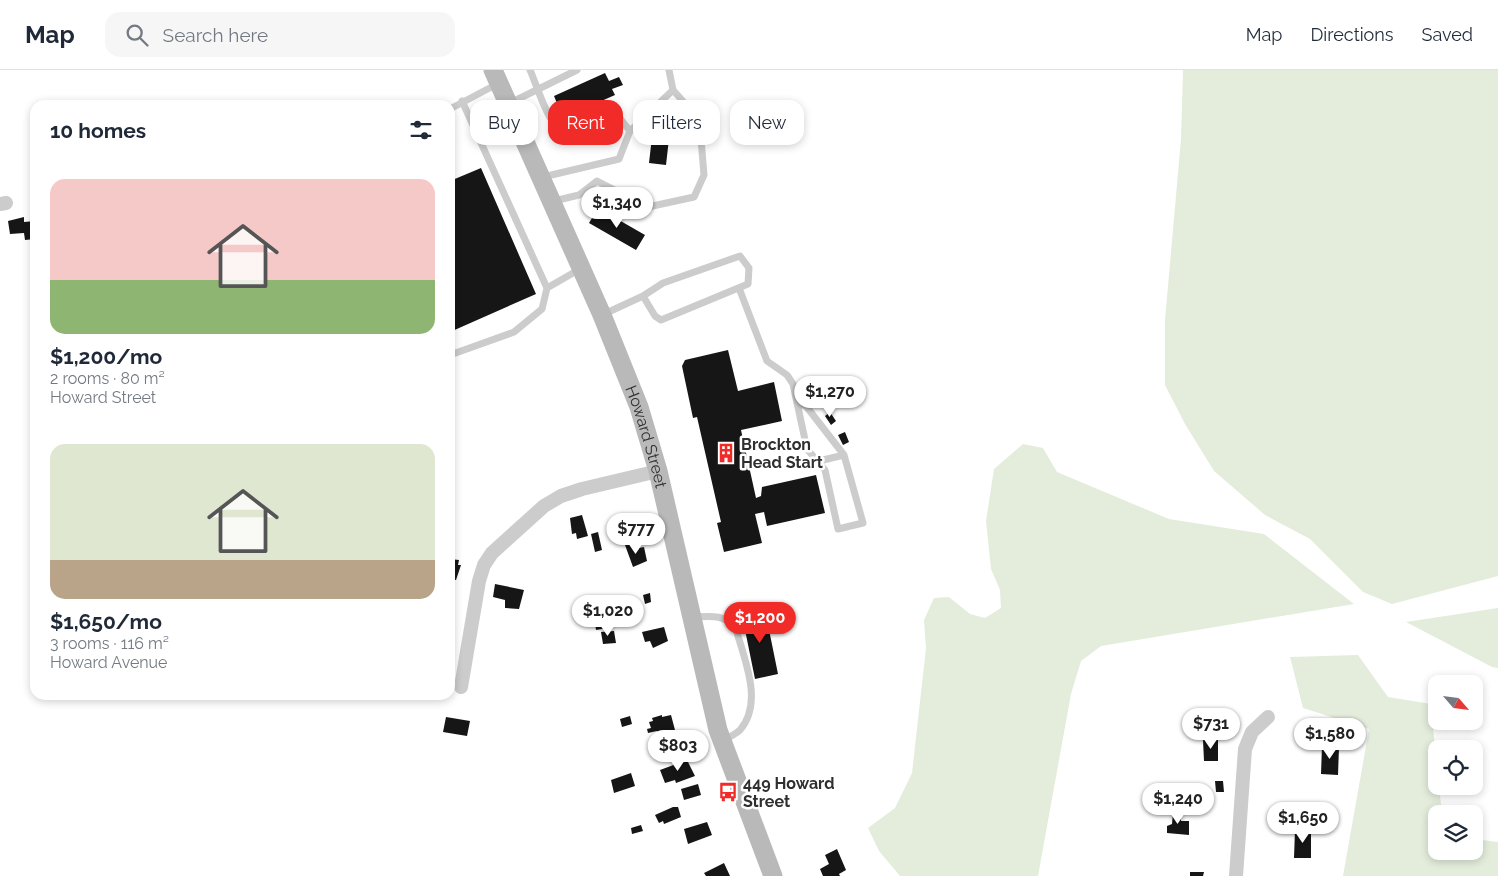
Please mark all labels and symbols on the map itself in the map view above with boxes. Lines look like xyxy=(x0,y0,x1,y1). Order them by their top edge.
pin: $1,340 xyxy=(576,186,658,229)
pin: $1,270 xyxy=(789,376,871,418)
street label: Howard Street xyxy=(621,383,671,491)
place label: Brockton Head Start xyxy=(741,435,823,472)
building icon: Brockton Head Start xyxy=(715,442,737,464)
pin: $777 xyxy=(606,512,666,555)
pin: $1,020 xyxy=(567,594,649,637)
pin: $1,200 xyxy=(719,602,801,644)
north arrow xyxy=(1428,675,1482,730)
pin: $731 xyxy=(1181,708,1241,750)
pin: $1,580 xyxy=(1289,718,1371,760)
pin: $803 xyxy=(648,730,708,772)
place label: 449 Howard Street xyxy=(743,774,835,811)
bus stop icon: 449 Howard Street xyxy=(717,781,739,803)
pin: $1,240 xyxy=(1137,782,1219,825)
pin: $1,650 xyxy=(1262,802,1344,844)

